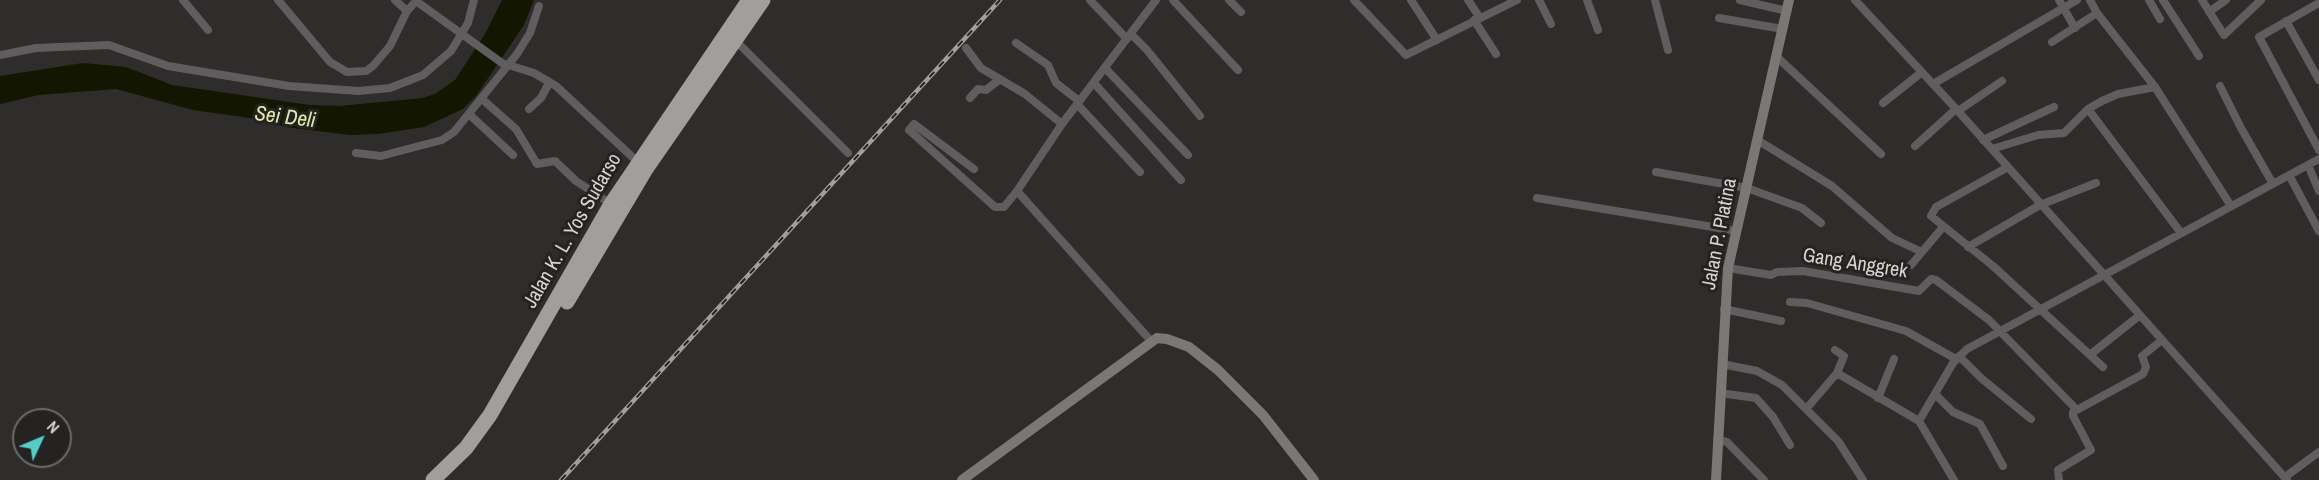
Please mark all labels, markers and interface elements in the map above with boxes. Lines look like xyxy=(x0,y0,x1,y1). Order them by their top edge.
water label: Sei Deli xyxy=(253,102,317,134)
street label: Jalan K. L. Yos Sudarso xyxy=(519,149,627,313)
street label: Jalan P. Platina xyxy=(1697,176,1743,292)
street label: Gang Anggrek xyxy=(1801,244,1909,284)
north arrow xyxy=(12,408,72,468)
text: N xyxy=(42,416,65,438)

